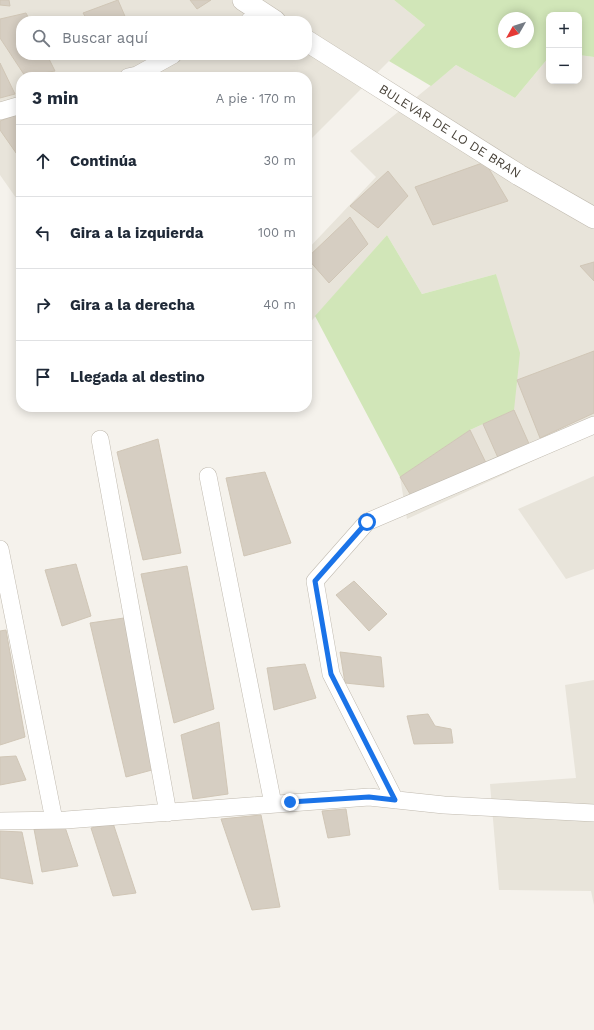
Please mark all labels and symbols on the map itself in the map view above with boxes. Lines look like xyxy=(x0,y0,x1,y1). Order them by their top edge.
north arrow xyxy=(498,12,534,48)
street label: BULEVAR DE LO DE BRAN xyxy=(376,81,524,181)
route start xyxy=(358,513,376,531)
route end xyxy=(281,793,299,811)

